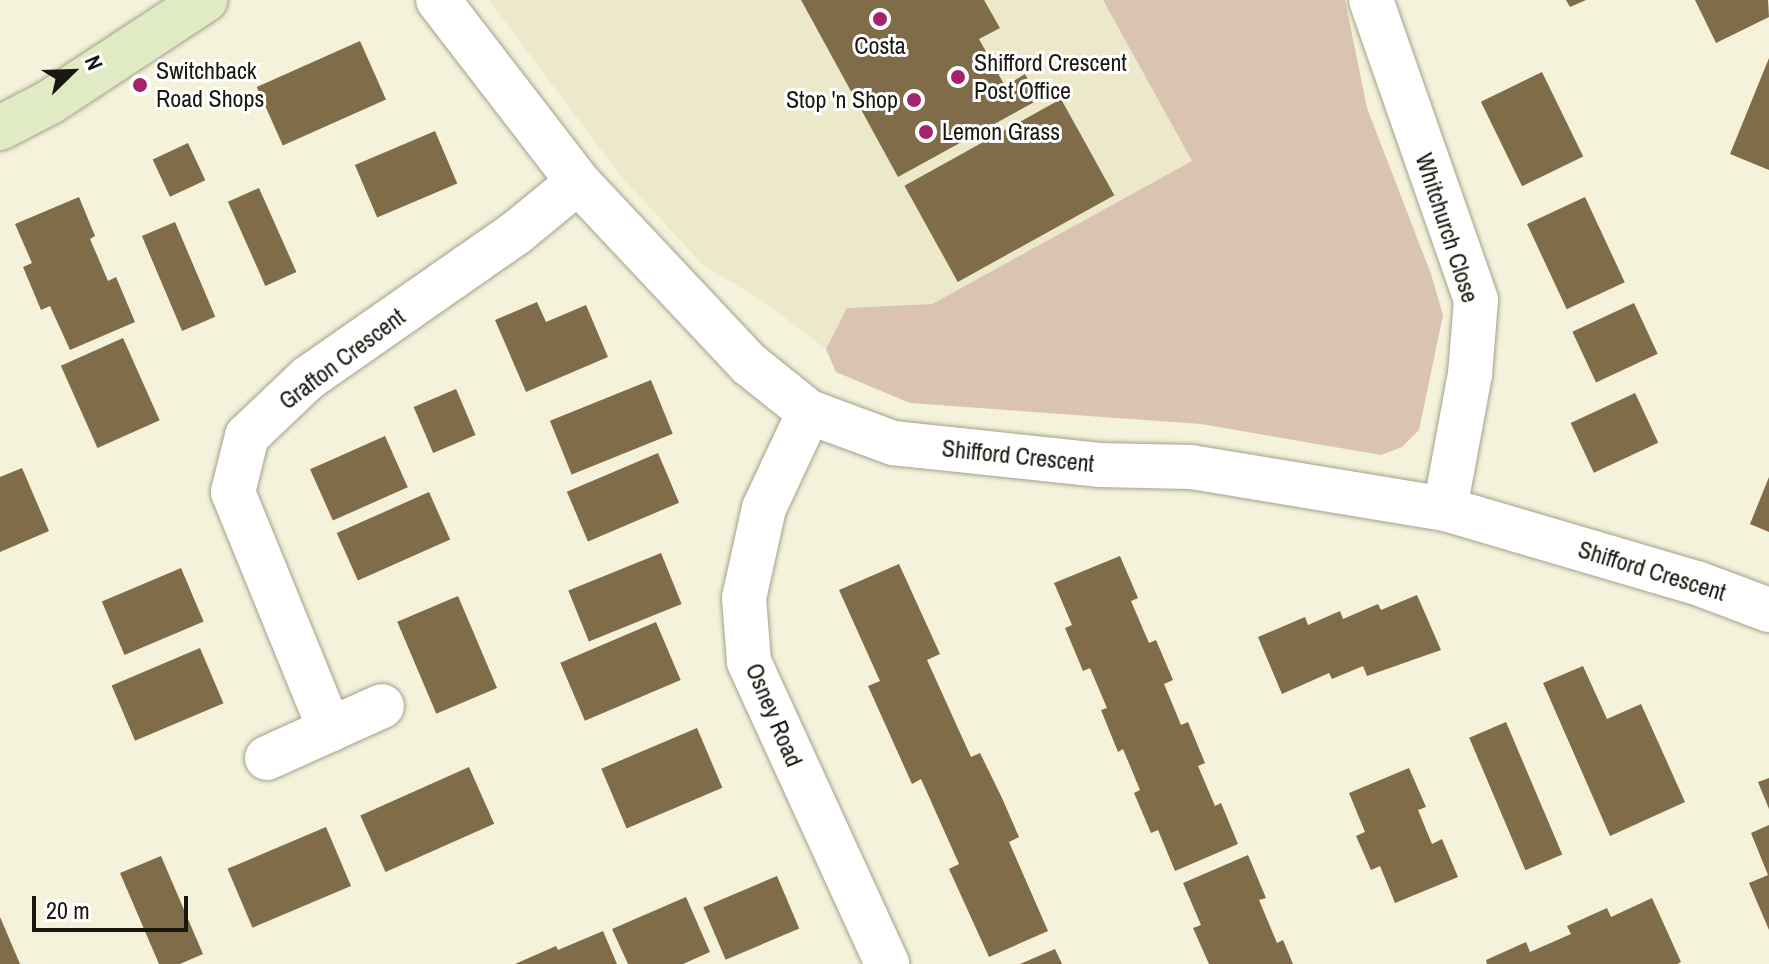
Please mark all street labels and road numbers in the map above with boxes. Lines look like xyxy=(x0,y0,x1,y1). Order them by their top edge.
street label: Whitchurch Close xyxy=(1409,150,1485,306)
street label: Grafton Crescent xyxy=(273,302,411,416)
street label: Shifford Crescent xyxy=(941,434,1095,478)
street label: Shifford Crescent xyxy=(1575,535,1729,607)
street label: Osney Road xyxy=(739,659,809,771)

